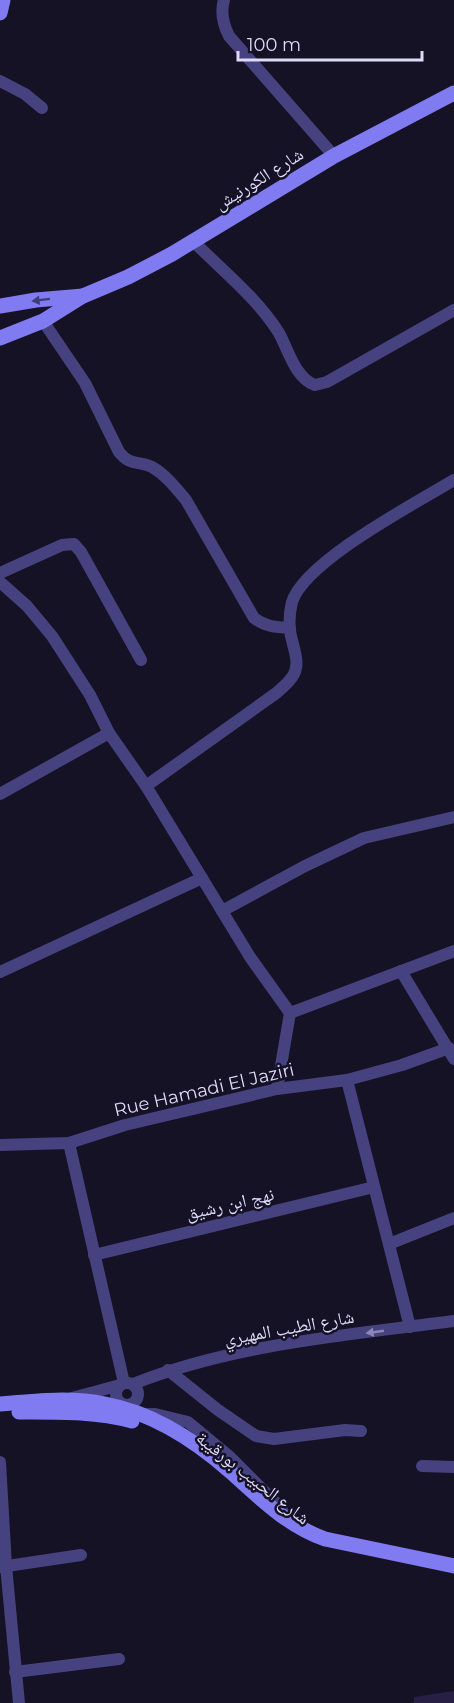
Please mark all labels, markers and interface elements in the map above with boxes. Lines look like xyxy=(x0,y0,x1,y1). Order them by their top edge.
scale bar xyxy=(238,24,422,62)
text: 100 m xyxy=(247,34,301,56)
street label: شارع الكورنيش xyxy=(211,143,307,215)
one-way arrow xyxy=(32,295,51,305)
street label: Rue Hamadi El Jaziri xyxy=(112,1059,296,1121)
street label: نهج ابن رشيق xyxy=(184,1183,277,1226)
street label: شارع الطيب المهيري xyxy=(222,1306,356,1354)
one-way arrow xyxy=(366,1327,385,1336)
street label: شارع الحبيب بورقيبة xyxy=(192,1427,314,1529)

